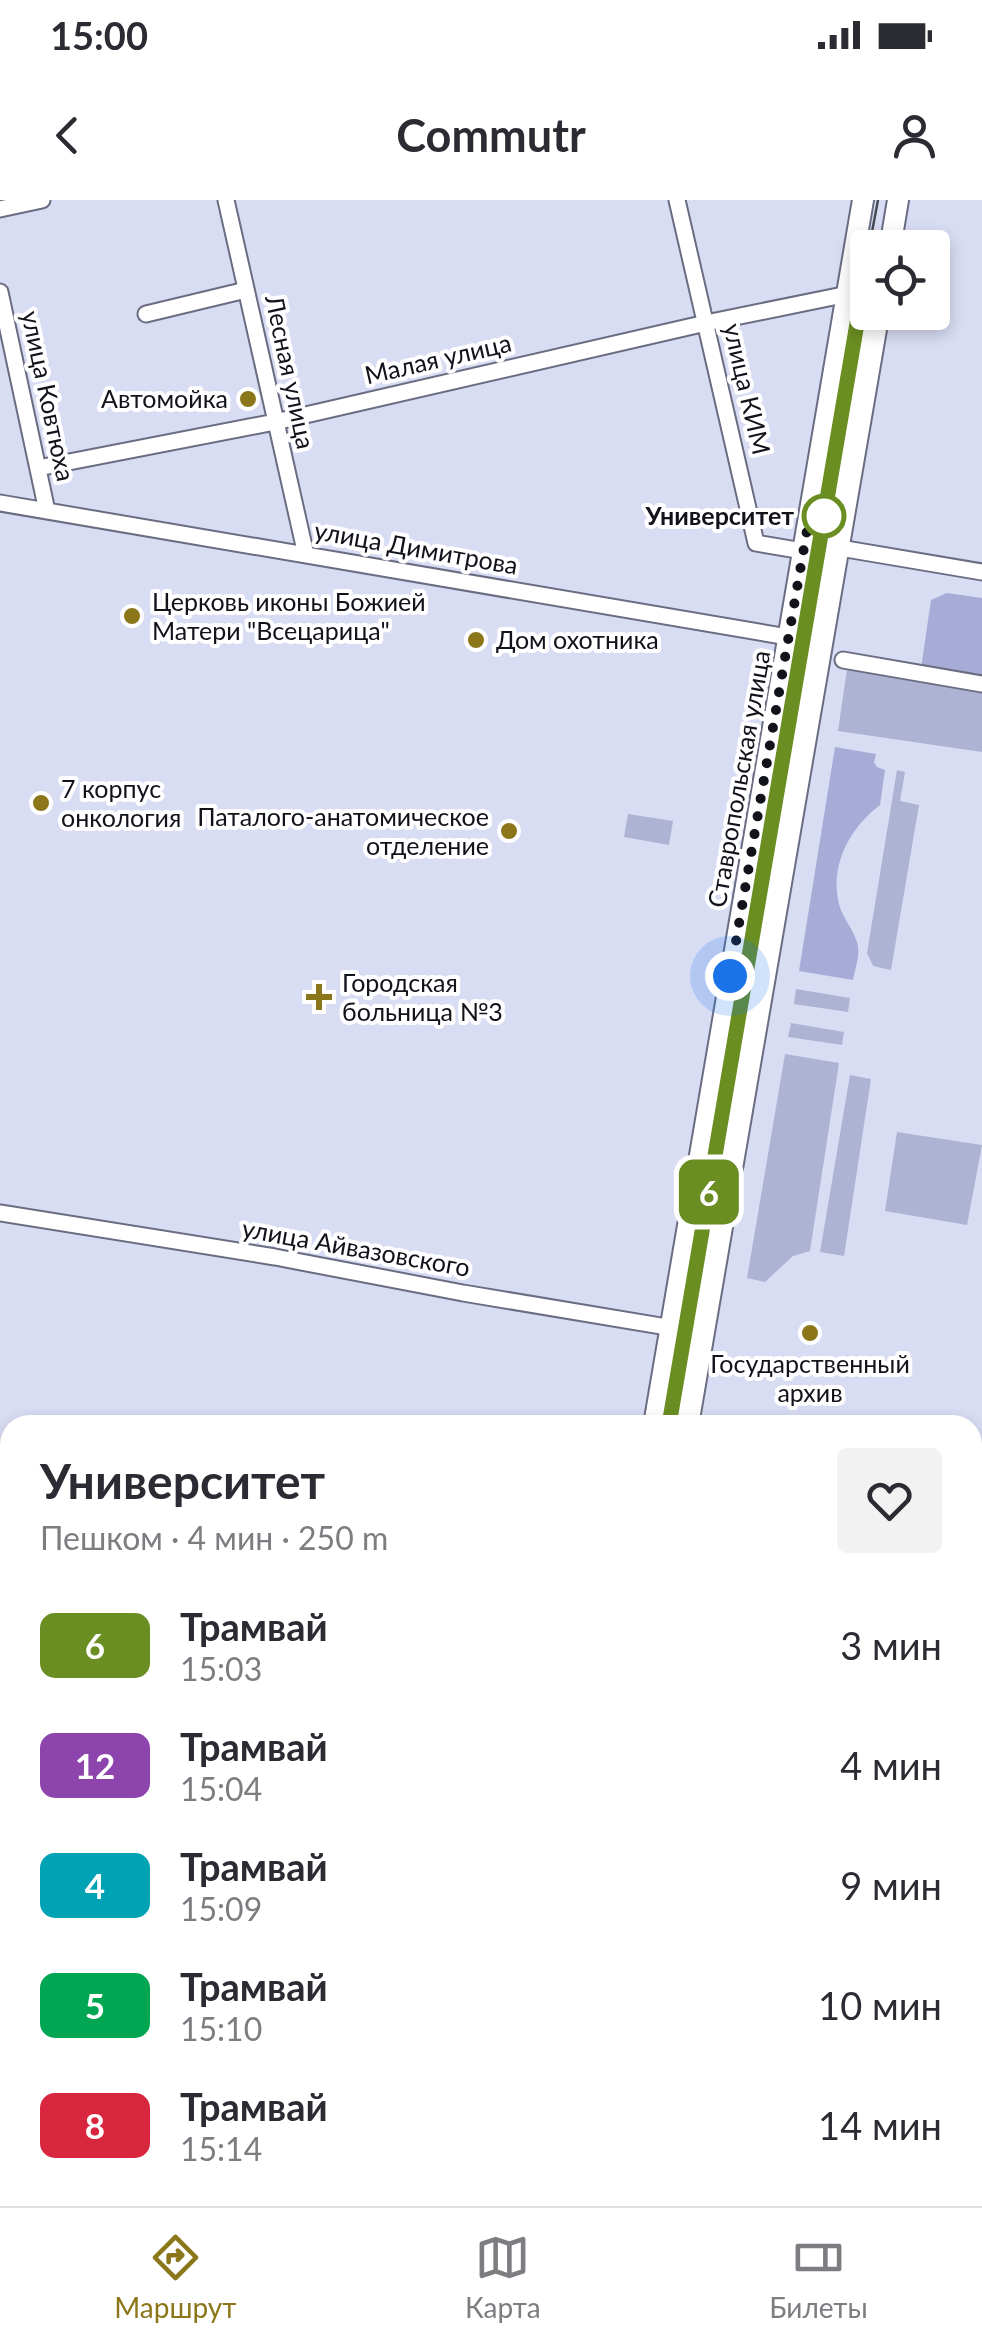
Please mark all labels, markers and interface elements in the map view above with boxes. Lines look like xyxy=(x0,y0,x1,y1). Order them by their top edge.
text: 15:00 xyxy=(50,12,148,58)
icon: back xyxy=(40,108,95,163)
text: Commutr xyxy=(396,108,586,162)
icon: person xyxy=(887,108,942,163)
map controls xyxy=(850,230,950,330)
button: locate xyxy=(850,230,950,330)
street label: Лесная улица xyxy=(260,291,322,451)
street label: улица Ковтюха xyxy=(16,308,82,484)
street label: улица КИМ xyxy=(718,320,778,457)
street label: Малая улица xyxy=(362,327,514,389)
place label: Автомойка xyxy=(101,383,228,413)
marker: Автомойка xyxy=(237,388,259,410)
marker: Университет xyxy=(803,495,845,537)
place label: Университет xyxy=(645,500,794,530)
street label: улица Димитрова xyxy=(312,514,520,580)
place label: Церковь иконы Божией Матери "Всецарица" xyxy=(152,586,426,645)
marker: Церковь иконы Божией Матери "Всецарица" xyxy=(121,605,143,627)
place label: Дом охотника xyxy=(496,624,659,654)
marker: Дом охотника xyxy=(465,629,487,651)
street label: Ставропольская улица xyxy=(701,648,775,910)
place label: 7 корпус онкология xyxy=(61,773,181,832)
marker: 7 корпус онкология xyxy=(30,792,52,814)
place label: Паталого-анатомическое отделение xyxy=(197,801,489,860)
marker: Паталого-анатомическое отделение xyxy=(498,820,520,842)
your location xyxy=(705,951,755,1001)
place label: Городская больница №3 xyxy=(342,967,503,1026)
marker: Городская больница №3 xyxy=(306,984,332,1010)
line badge: 6 xyxy=(676,1160,742,1224)
text: 6 xyxy=(699,1171,719,1213)
street label: улица Айвазовского xyxy=(240,1212,473,1282)
marker: Государственный архив xyxy=(799,1322,821,1344)
place label: Государственный архив xyxy=(710,1348,910,1407)
button: heart xyxy=(837,1448,942,1553)
text: Университет xyxy=(40,1452,325,1509)
text: Пешком · 4 мин · 250 m xyxy=(40,1518,388,1557)
text: Трамвай xyxy=(180,1603,328,1649)
text: 3 мин xyxy=(840,1622,942,1668)
text: 6 xyxy=(85,1624,105,1666)
text: 15:03 xyxy=(180,1649,262,1688)
text: Трамвай xyxy=(180,1723,328,1769)
text: 4 мин xyxy=(840,1742,942,1788)
text: 12 xyxy=(75,1744,115,1786)
text: 15:04 xyxy=(180,1769,262,1808)
text: Трамвай xyxy=(180,1843,328,1889)
text: 9 мин xyxy=(840,1862,942,1908)
text: 4 xyxy=(85,1864,105,1906)
text: 15:09 xyxy=(180,1889,262,1928)
text: Трамвай xyxy=(180,1963,328,2009)
text: 10 мин xyxy=(818,1982,942,2028)
text: 5 xyxy=(85,1984,105,2026)
text: 15:10 xyxy=(180,2009,262,2048)
text: Трамвай xyxy=(180,2083,328,2129)
text: 14 мин xyxy=(818,2102,942,2148)
text: 8 xyxy=(85,2104,105,2146)
text: 15:14 xyxy=(180,2129,262,2168)
tab: Маршрут xyxy=(114,2230,236,2324)
tab: Карта xyxy=(465,2230,541,2324)
tab: Билеты xyxy=(769,2230,868,2324)

